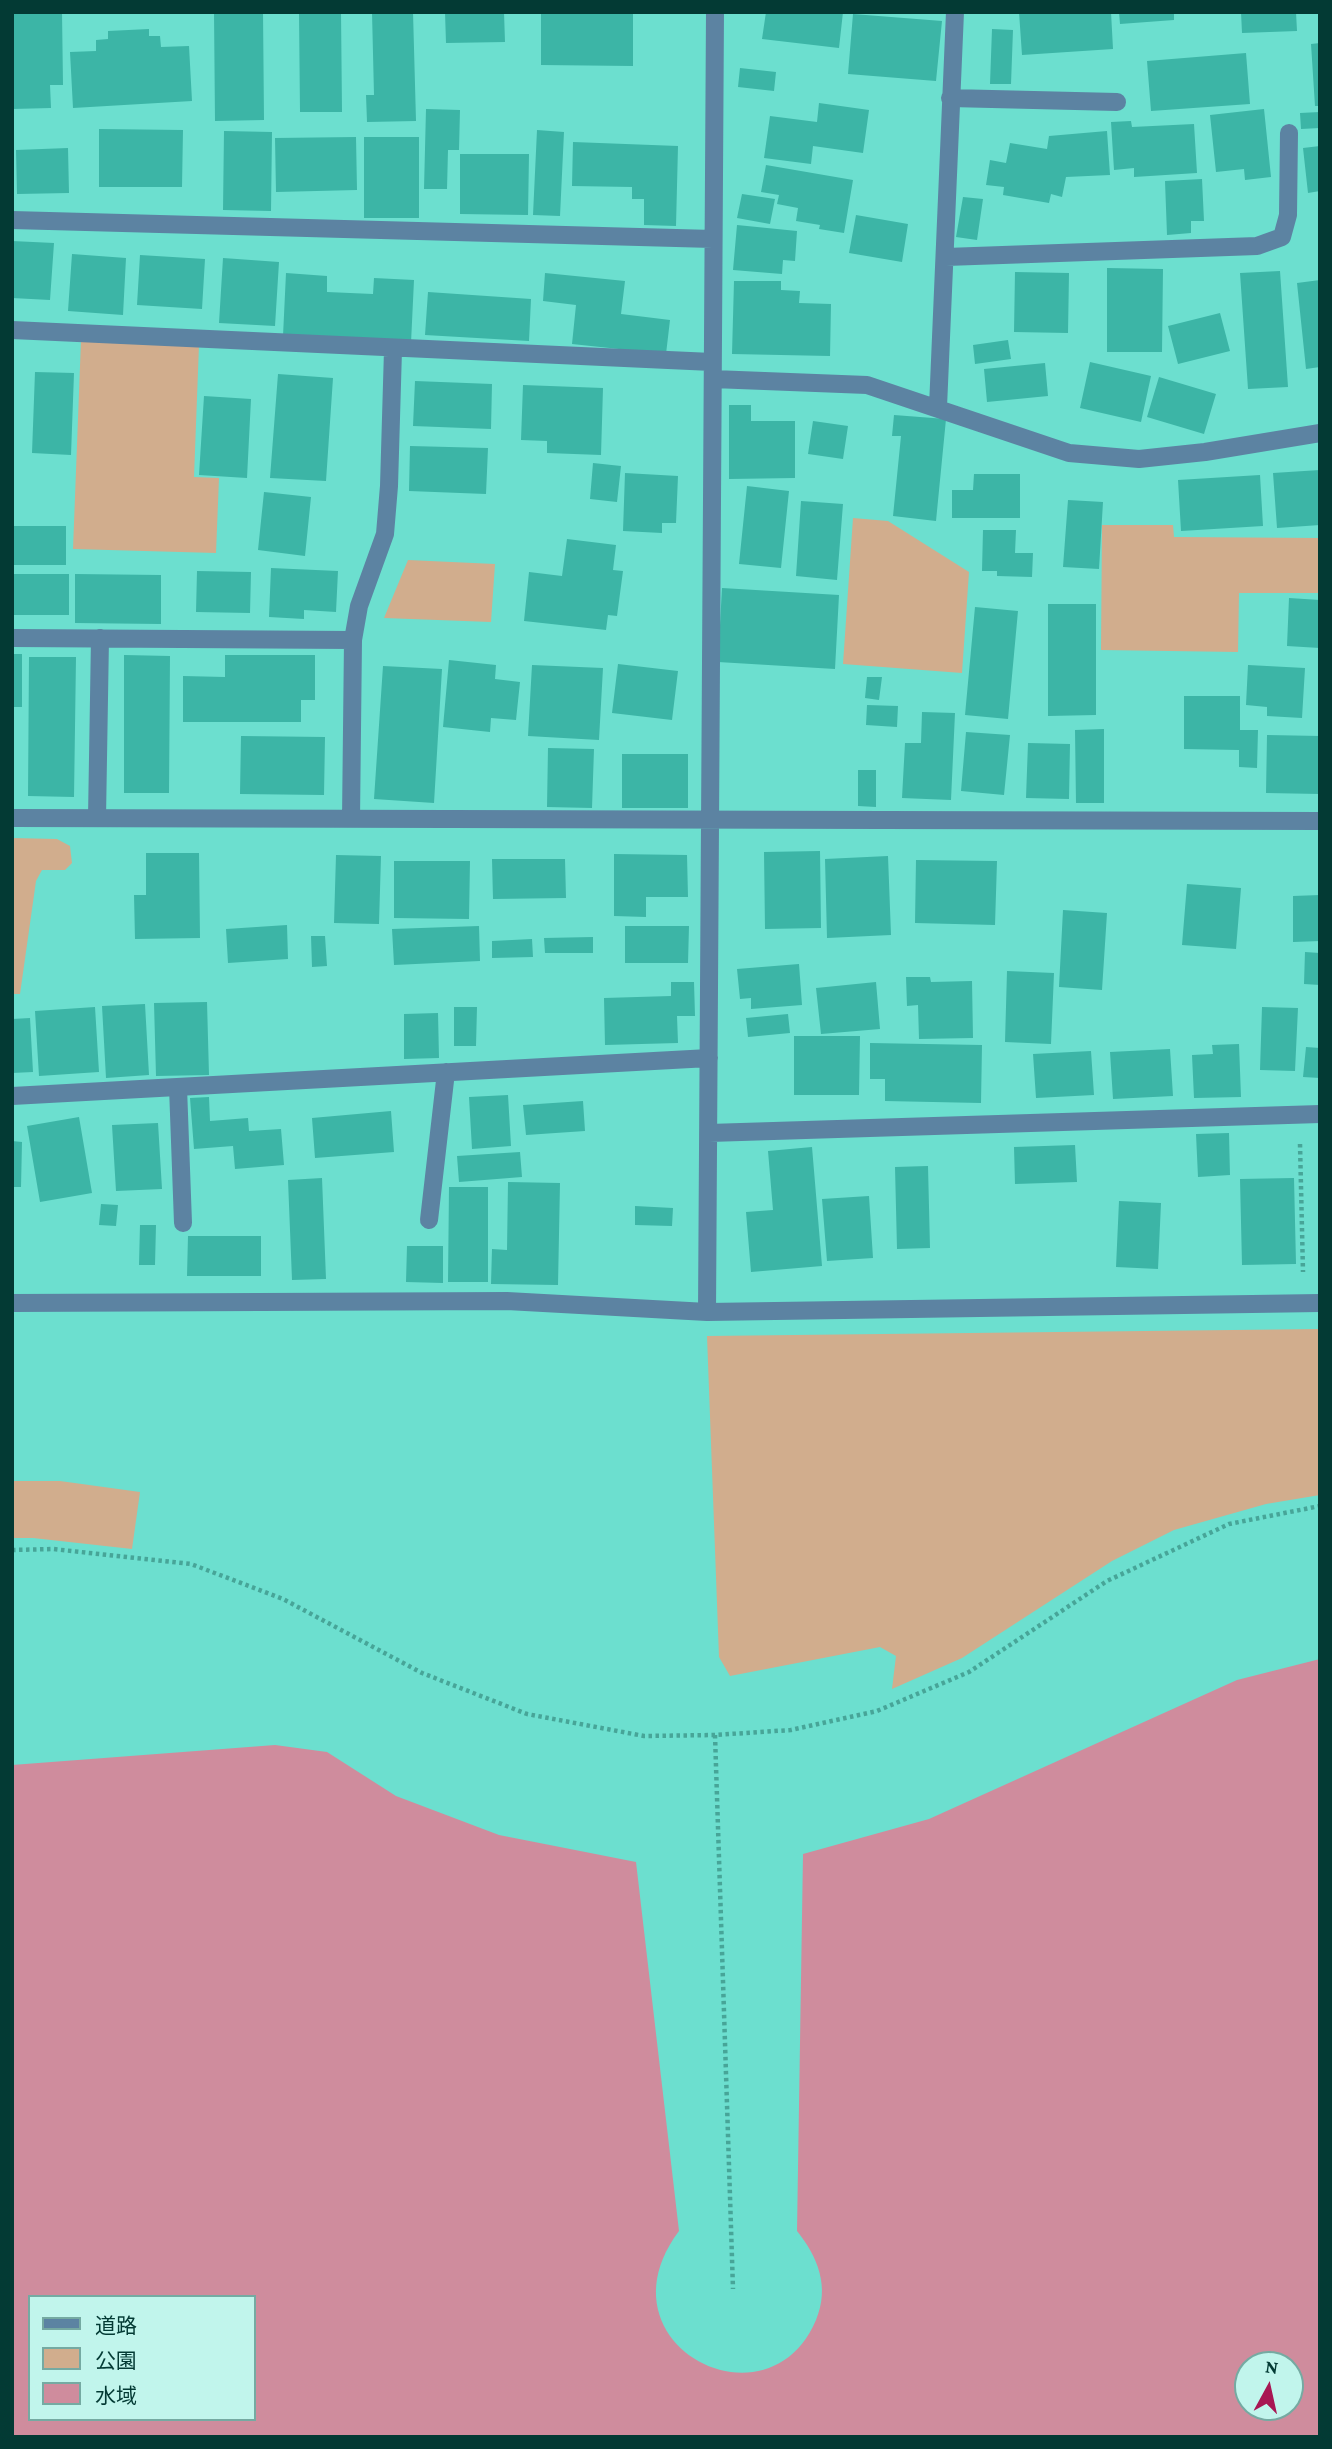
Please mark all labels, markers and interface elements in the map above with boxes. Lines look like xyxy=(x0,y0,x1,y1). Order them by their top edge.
legend xyxy=(28,2295,256,2421)
text: 道路 xyxy=(95,2314,137,2338)
text: 公園 xyxy=(95,2349,137,2373)
north arrow xyxy=(1234,2351,1304,2421)
text: N xyxy=(1264,2355,1280,2378)
text: 水域 xyxy=(95,2384,137,2408)

